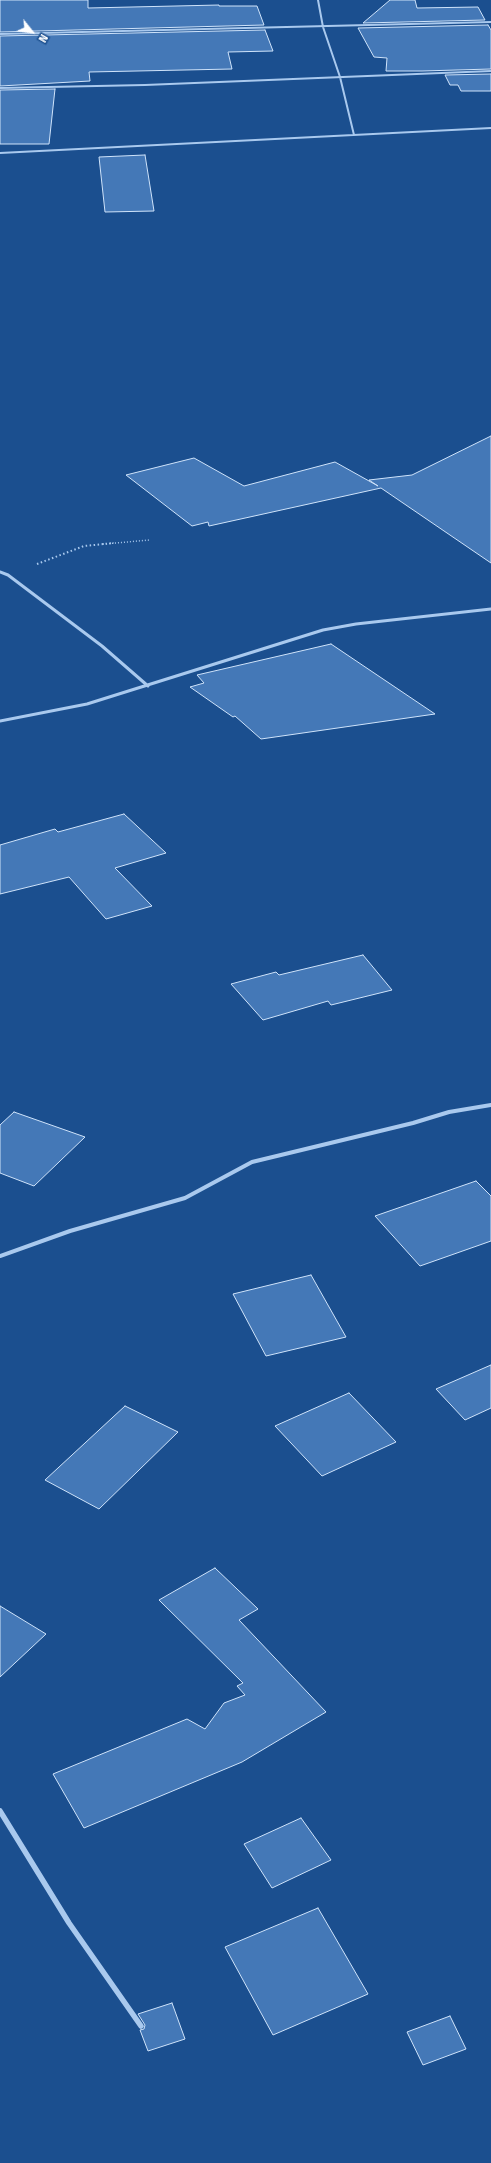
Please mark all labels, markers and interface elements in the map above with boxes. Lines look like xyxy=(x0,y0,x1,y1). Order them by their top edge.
north arrow xyxy=(12,12,52,52)
text: N xyxy=(35,32,50,45)

